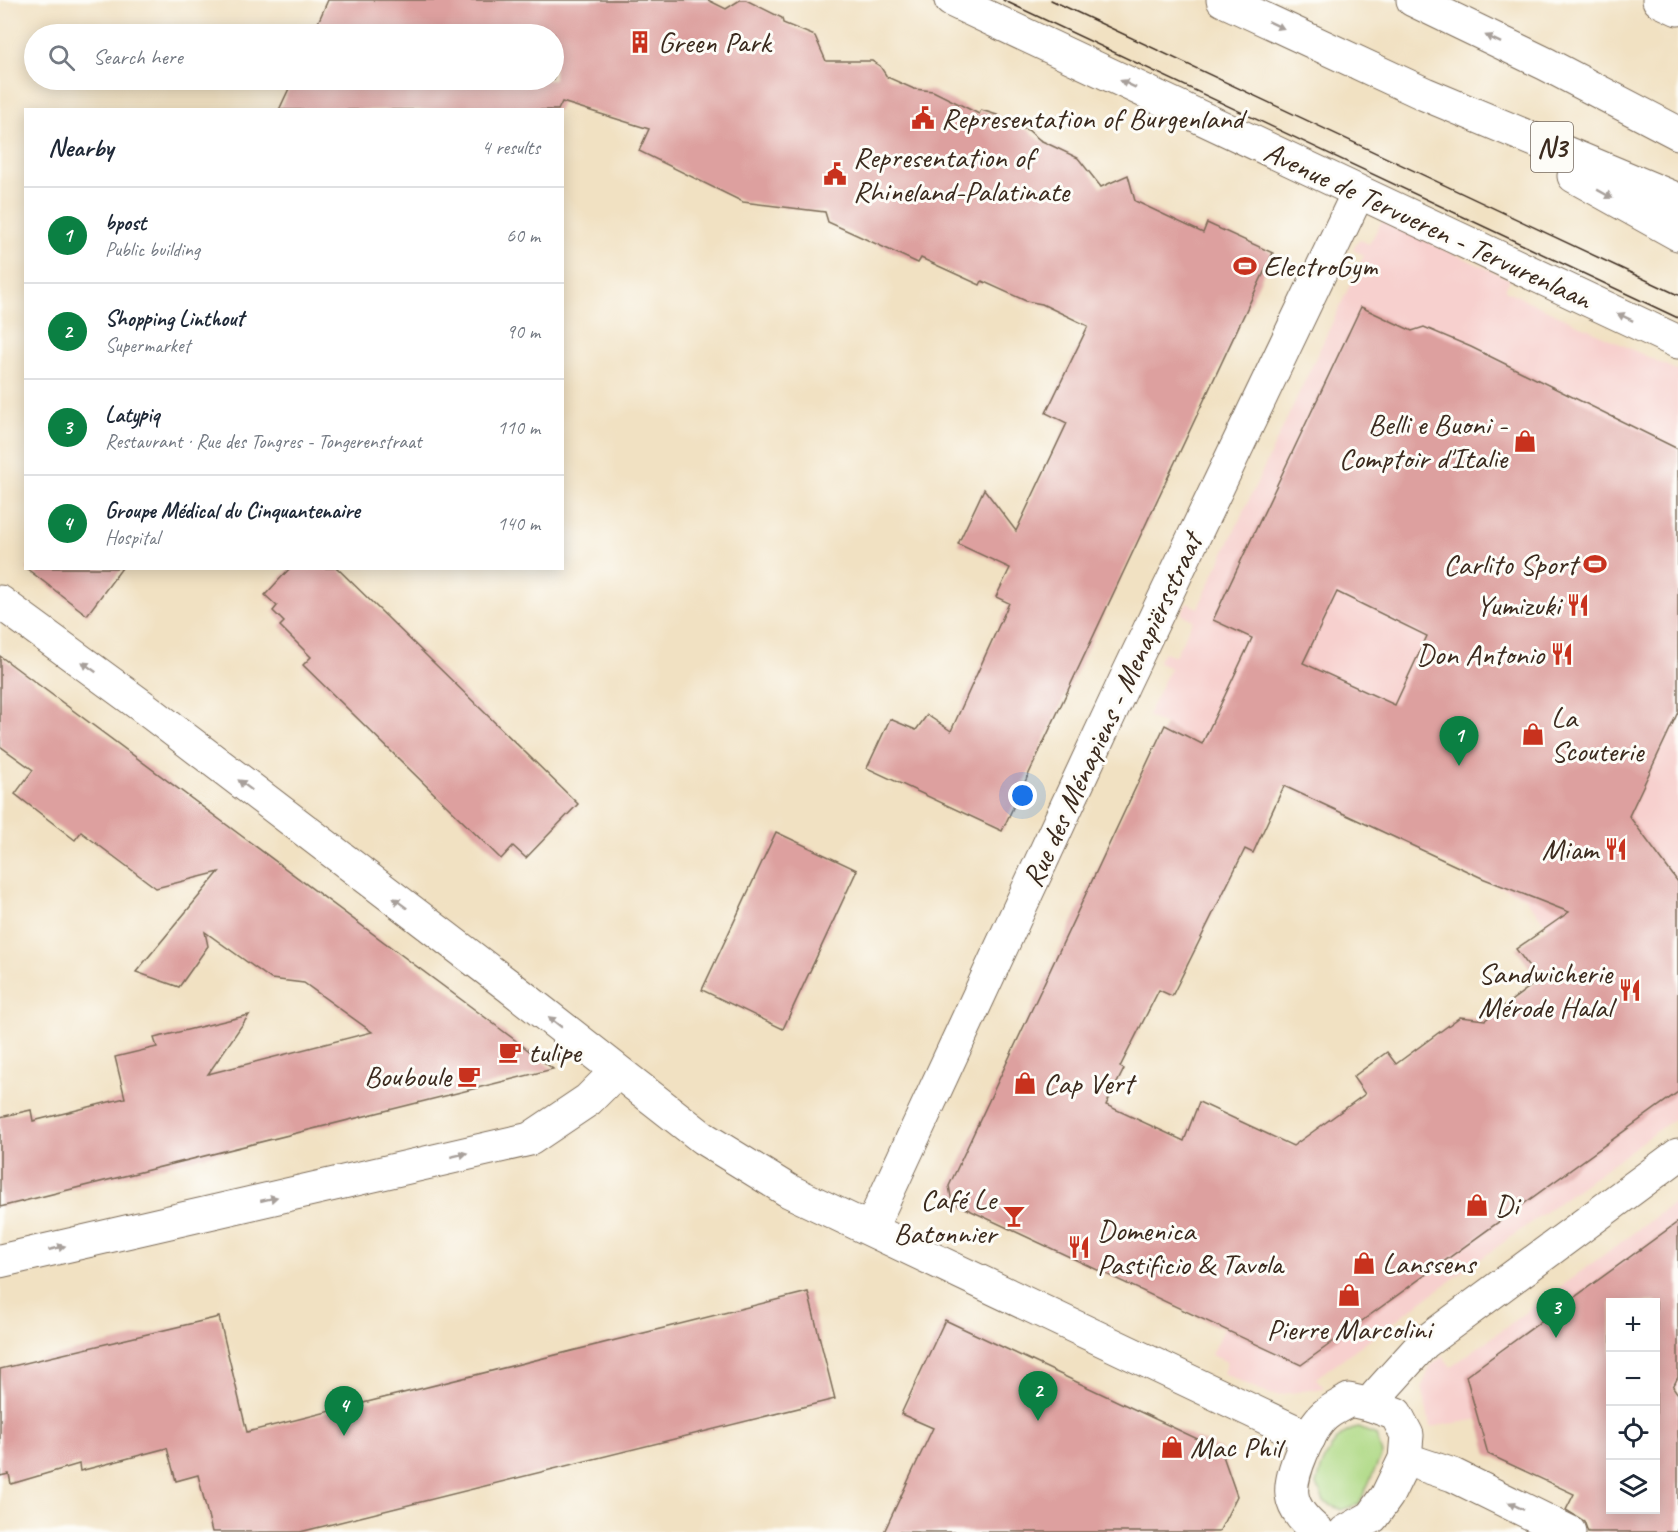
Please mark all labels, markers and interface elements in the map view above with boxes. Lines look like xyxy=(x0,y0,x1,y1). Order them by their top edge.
one-way arrow xyxy=(1267,20,1284,29)
place label: Green Park xyxy=(658,23,772,61)
search box xyxy=(24,24,564,90)
building icon: Green Park xyxy=(627,29,653,55)
one-way arrow xyxy=(1485,34,1502,43)
icon: search xyxy=(45,41,78,74)
text: Search here xyxy=(93,43,183,71)
one-way arrow xyxy=(1119,79,1136,89)
place label: Representation of Burgenland xyxy=(941,99,1248,137)
public building icon: Representation of Burgenland xyxy=(910,105,936,131)
road number: N3 xyxy=(1531,122,1573,172)
text: Nearby xyxy=(48,131,113,164)
street label: Avenue de Tervueren - Tervurenlaan xyxy=(1258,132,1599,318)
text: 4 results xyxy=(481,135,540,160)
place label: Representation of Rhineland-Palatinate xyxy=(853,138,1071,210)
public building icon: Representation of Rhineland-Palatinate xyxy=(822,161,848,187)
one-way arrow xyxy=(1597,189,1614,199)
text: bpost xyxy=(105,209,146,237)
text: 1 xyxy=(63,223,72,248)
text: 60 m xyxy=(506,223,540,248)
text: Public building xyxy=(105,237,200,262)
place label: ElectroGym xyxy=(1263,247,1378,285)
sports icon: ElectroGym xyxy=(1232,253,1258,279)
text: Shopping Linthout xyxy=(105,305,244,333)
one-way arrow xyxy=(1615,312,1633,322)
text: 2 xyxy=(63,319,72,344)
text: 90 m xyxy=(506,319,540,344)
text: Supermarket xyxy=(105,333,190,358)
text: Latypiq xyxy=(105,401,160,429)
place label: Belli e Buoni - Comptoir d'Italie xyxy=(1339,405,1509,477)
text: 3 xyxy=(63,415,72,440)
text: 110 m xyxy=(497,415,540,440)
shop icon: Belli e Buoni - Comptoir d'Italie xyxy=(1512,428,1538,454)
text: Restaurant · Rue des Tongres - Tongerenstraat xyxy=(105,429,422,454)
text: Groupe Médical du Cinquantenaire xyxy=(105,497,360,525)
text: 4 xyxy=(63,511,72,536)
text: 140 m xyxy=(497,511,540,536)
street label: Rue des Ménapiens - Menapiërsstraat xyxy=(1013,524,1212,893)
text: Hospital xyxy=(105,525,160,550)
place label: Carlito Sport xyxy=(1443,545,1581,583)
sports icon: Carlito Sport xyxy=(1582,551,1608,577)
place label: Yumizuki xyxy=(1476,586,1563,624)
restaurant icon: Yumizuki xyxy=(1565,592,1591,618)
place label: Don Antonio xyxy=(1416,635,1545,673)
restaurant icon: Don Antonio xyxy=(1549,641,1575,667)
one-way arrow xyxy=(82,662,97,674)
place label: La Scouterie xyxy=(1551,698,1645,770)
pin: 1 xyxy=(1440,716,1478,766)
shop icon: La Scouterie xyxy=(1520,721,1546,747)
one-way arrow xyxy=(237,778,253,791)
your location xyxy=(1008,781,1037,810)
place label: Miam xyxy=(1542,830,1600,868)
restaurant icon: Miam xyxy=(1603,836,1629,862)
one-way arrow xyxy=(392,897,408,909)
place label: Sandwicherie Mérode Halal xyxy=(1478,954,1617,1026)
restaurant icon: Sandwicherie Mérode Halal xyxy=(1617,977,1643,1003)
one-way arrow xyxy=(547,1016,562,1028)
place label: tulipe xyxy=(528,1033,583,1071)
cafe icon: tulipe xyxy=(497,1039,523,1065)
place label: Bouboule xyxy=(364,1057,453,1095)
cafe icon: Bouboule xyxy=(456,1063,482,1089)
place label: Cap Vert xyxy=(1043,1064,1137,1102)
shop icon: Cap Vert xyxy=(1012,1070,1038,1096)
one-way arrow xyxy=(450,1150,468,1160)
place label: Café Le Batonnier xyxy=(894,1180,999,1252)
place label: Di xyxy=(1495,1186,1522,1224)
shop icon: Di xyxy=(1464,1192,1490,1218)
one-way arrow xyxy=(260,1194,278,1204)
bar icon: Café Le Batonnier xyxy=(1001,1203,1027,1229)
place label: Domenica Pastificio & Tavola xyxy=(1097,1211,1285,1283)
restaurant icon: Domenica Pastificio & Tavola xyxy=(1066,1234,1092,1260)
one-way arrow xyxy=(48,1243,67,1252)
place label: Lanssens xyxy=(1382,1244,1478,1282)
shop icon: Lanssens xyxy=(1351,1250,1377,1276)
shop icon: Pierre Marcolini xyxy=(1336,1282,1362,1308)
pin: 3 xyxy=(1536,1288,1576,1338)
map controls xyxy=(1606,1298,1660,1514)
button: + xyxy=(1606,1298,1660,1352)
place label: Pierre Marcolini xyxy=(1267,1310,1435,1348)
button: − xyxy=(1606,1352,1660,1406)
pin: 2 xyxy=(1018,1372,1058,1421)
pin: 4 xyxy=(324,1386,364,1436)
button: locate xyxy=(1606,1406,1660,1460)
place label: Mac Phil xyxy=(1190,1428,1286,1466)
shop icon: Mac Phil xyxy=(1159,1434,1185,1460)
button: layers xyxy=(1606,1460,1660,1514)
one-way arrow xyxy=(1508,1502,1525,1511)

